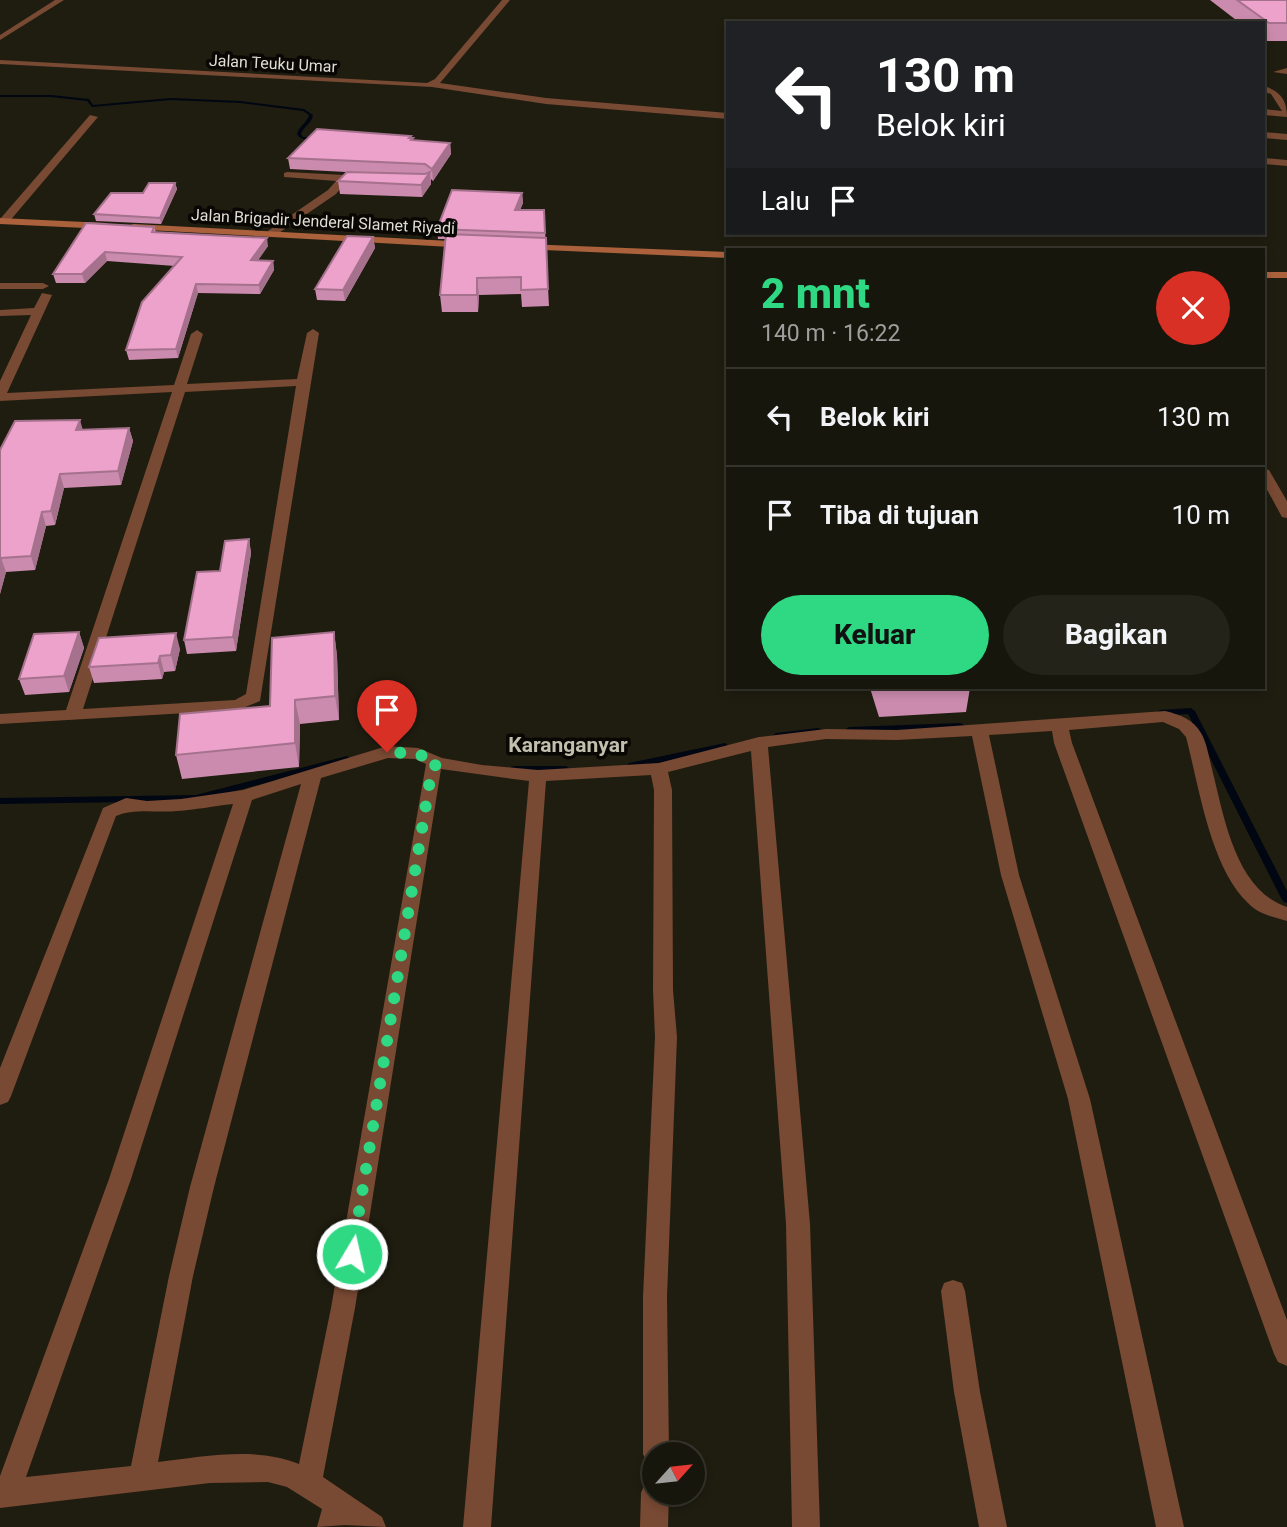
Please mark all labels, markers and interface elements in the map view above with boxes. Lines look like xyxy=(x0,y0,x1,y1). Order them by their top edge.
text: 130 m xyxy=(876,47,1015,104)
icon: left xyxy=(761,49,852,140)
street label: Jalan Teuku Umar xyxy=(209,51,338,76)
text: Belok kiri xyxy=(876,106,1006,144)
icon: arrive xyxy=(824,182,862,220)
text: Lalu xyxy=(761,186,810,216)
street label: Jalan Brigadir Jenderal Slamet Riyadi xyxy=(191,205,455,238)
text: 2 mnt xyxy=(761,269,870,318)
button: close xyxy=(1156,271,1230,345)
text: 140 m · 16:22 xyxy=(761,320,900,347)
icon: left xyxy=(761,398,799,436)
text: Belok kiri xyxy=(820,402,930,432)
text: 130 m xyxy=(1157,402,1230,432)
icon: arrive xyxy=(761,496,799,534)
text: Tiba di tujuan xyxy=(820,500,979,530)
text: 10 m xyxy=(1172,500,1230,530)
button: Keluar xyxy=(761,595,989,675)
button: Bagikan xyxy=(1003,595,1230,675)
pin xyxy=(357,680,417,752)
icon: arrive xyxy=(368,691,406,729)
district label: Karanganyar xyxy=(508,733,628,757)
position arrow xyxy=(315,1217,389,1291)
north arrow xyxy=(642,1442,705,1505)
map controls xyxy=(642,1442,705,1505)

